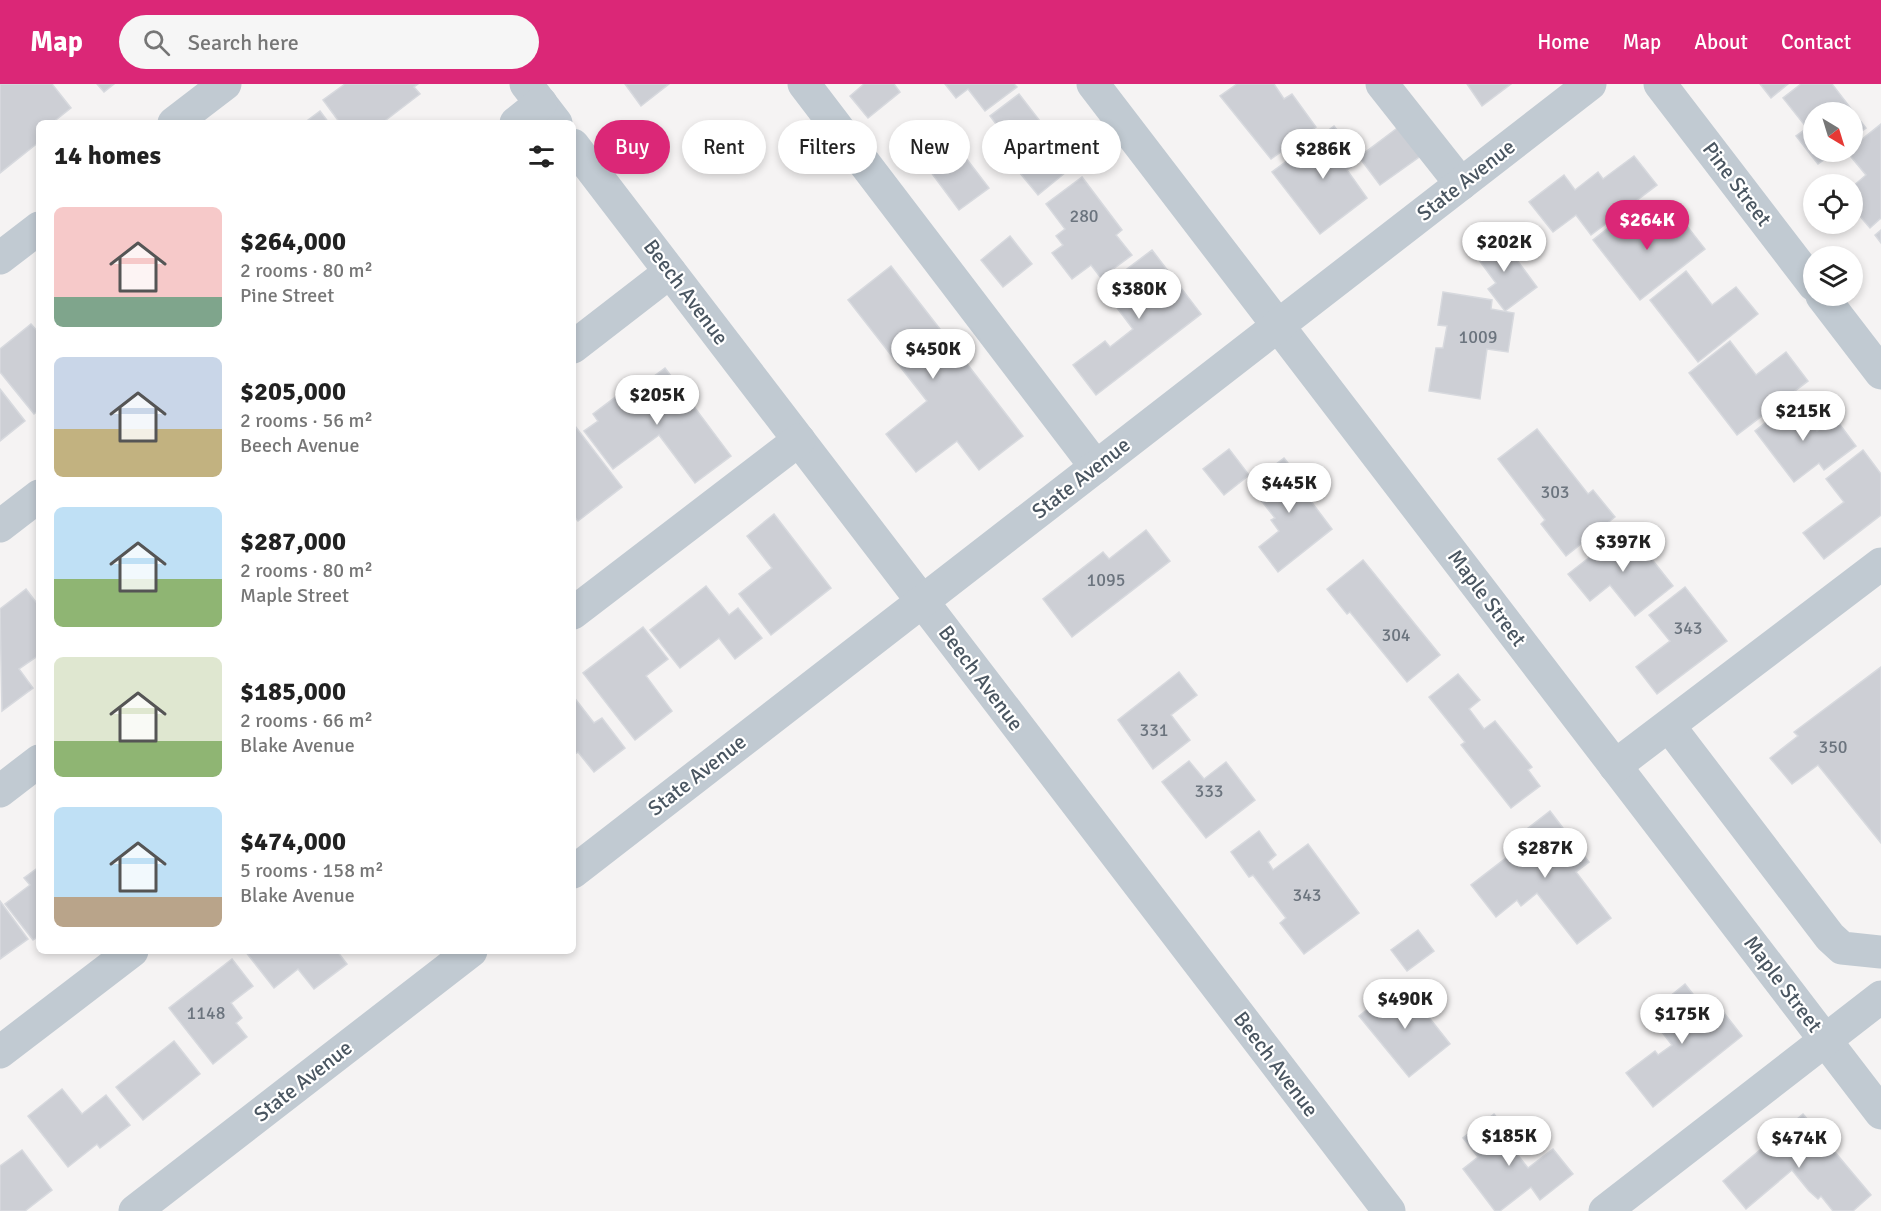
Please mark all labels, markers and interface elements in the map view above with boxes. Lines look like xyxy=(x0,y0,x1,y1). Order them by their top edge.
search box xyxy=(119,15,539,69)
text: Map xyxy=(30,25,83,59)
icon: search xyxy=(140,26,173,59)
text: Search here xyxy=(188,29,299,56)
text: Home xyxy=(1537,29,1590,55)
text: Map xyxy=(1623,29,1661,55)
text: About xyxy=(1694,29,1748,55)
text: Contact xyxy=(1781,29,1851,55)
north arrow xyxy=(1803,102,1863,162)
map controls xyxy=(1803,102,1863,306)
chip: Buy xyxy=(594,120,670,174)
chip: Rent xyxy=(682,120,766,174)
chip: Filters xyxy=(778,120,877,174)
chip: New xyxy=(889,120,970,174)
chip: Apartment xyxy=(982,120,1121,174)
pin: $286K xyxy=(1281,129,1365,180)
street label: State Avenue xyxy=(1412,134,1520,226)
text: $286K xyxy=(1295,136,1351,161)
street label: Pine Street xyxy=(1697,137,1777,231)
text: 14 homes xyxy=(54,140,161,172)
icon: filters xyxy=(525,140,558,173)
button: locate xyxy=(1803,174,1863,234)
pin: $264K xyxy=(1605,200,1689,251)
house number: 280 xyxy=(1069,205,1099,227)
text: $264K xyxy=(1619,207,1675,232)
pin: $202K xyxy=(1462,222,1546,273)
text: $264,000 xyxy=(240,226,346,258)
text: $202K xyxy=(1476,229,1532,254)
icon: home xyxy=(102,231,174,303)
street label: Beech Avenue xyxy=(638,234,734,350)
button: layers xyxy=(1803,246,1863,306)
text: 2 rooms · 80 m² xyxy=(240,258,373,283)
pin: $380K xyxy=(1097,269,1181,320)
text: $380K xyxy=(1111,276,1167,301)
text: Pine Street xyxy=(240,283,334,308)
house number: 1009 xyxy=(1459,326,1497,348)
pin: $450K xyxy=(891,329,975,380)
text: $450K xyxy=(905,336,961,361)
pin: $205K xyxy=(615,375,699,426)
text: $205,000 xyxy=(240,376,346,408)
icon: home xyxy=(102,381,174,453)
text: $205K xyxy=(629,382,685,407)
pin: $215K xyxy=(1761,391,1845,442)
text: $215K xyxy=(1775,398,1831,423)
text: 2 rooms · 56 m² xyxy=(240,408,373,433)
street label: State Avenue xyxy=(1027,432,1135,524)
text: Beech Avenue xyxy=(240,433,359,458)
pin: $445K xyxy=(1247,463,1331,514)
text: $445K xyxy=(1261,470,1317,495)
house number: 303 xyxy=(1540,481,1570,503)
pin: $397K xyxy=(1581,522,1665,573)
text: $287,000 xyxy=(240,526,346,558)
text: $397K xyxy=(1595,529,1651,554)
icon: home xyxy=(102,531,174,603)
street label: Maple Street xyxy=(1442,544,1532,652)
text: 2 rooms · 80 m² xyxy=(240,558,373,583)
house number: 1095 xyxy=(1087,569,1125,591)
text: Maple Street xyxy=(240,583,349,608)
house number: 343 xyxy=(1673,617,1703,639)
street label: Beech Avenue xyxy=(933,620,1029,736)
house number: 304 xyxy=(1381,624,1411,646)
text: $185,000 xyxy=(240,676,346,708)
icon: home xyxy=(102,681,174,753)
text: 2 rooms · 66 m² xyxy=(240,708,373,733)
house number: 331 xyxy=(1139,719,1169,741)
street label: State Avenue xyxy=(643,729,751,821)
text: Blake Avenue xyxy=(240,733,355,758)
house number: 350 xyxy=(1818,736,1848,758)
house number: 333 xyxy=(1194,780,1224,802)
text: $474,000 xyxy=(240,826,346,858)
pin: $287K xyxy=(1503,828,1587,879)
icon: home xyxy=(102,831,174,903)
text: $287K xyxy=(1517,835,1573,860)
text: 5 rooms · 158 m² xyxy=(240,858,384,883)
text: Blake Avenue xyxy=(240,883,355,908)
house number: 343 xyxy=(1292,884,1322,906)
street label: Maple Street xyxy=(1738,930,1828,1038)
pin: $490K xyxy=(1363,979,1447,1030)
text: $490K xyxy=(1377,986,1433,1011)
pin: $175K xyxy=(1640,994,1724,1045)
text: $175K xyxy=(1654,1001,1710,1026)
house number: 1148 xyxy=(187,1002,225,1024)
street label: Beech Avenue xyxy=(1228,1006,1324,1122)
street label: State Avenue xyxy=(249,1035,357,1127)
pin: $185K xyxy=(1467,1116,1551,1167)
pin: $474K xyxy=(1757,1118,1841,1169)
text: $185K xyxy=(1481,1123,1537,1148)
text: $474K xyxy=(1771,1125,1827,1150)

